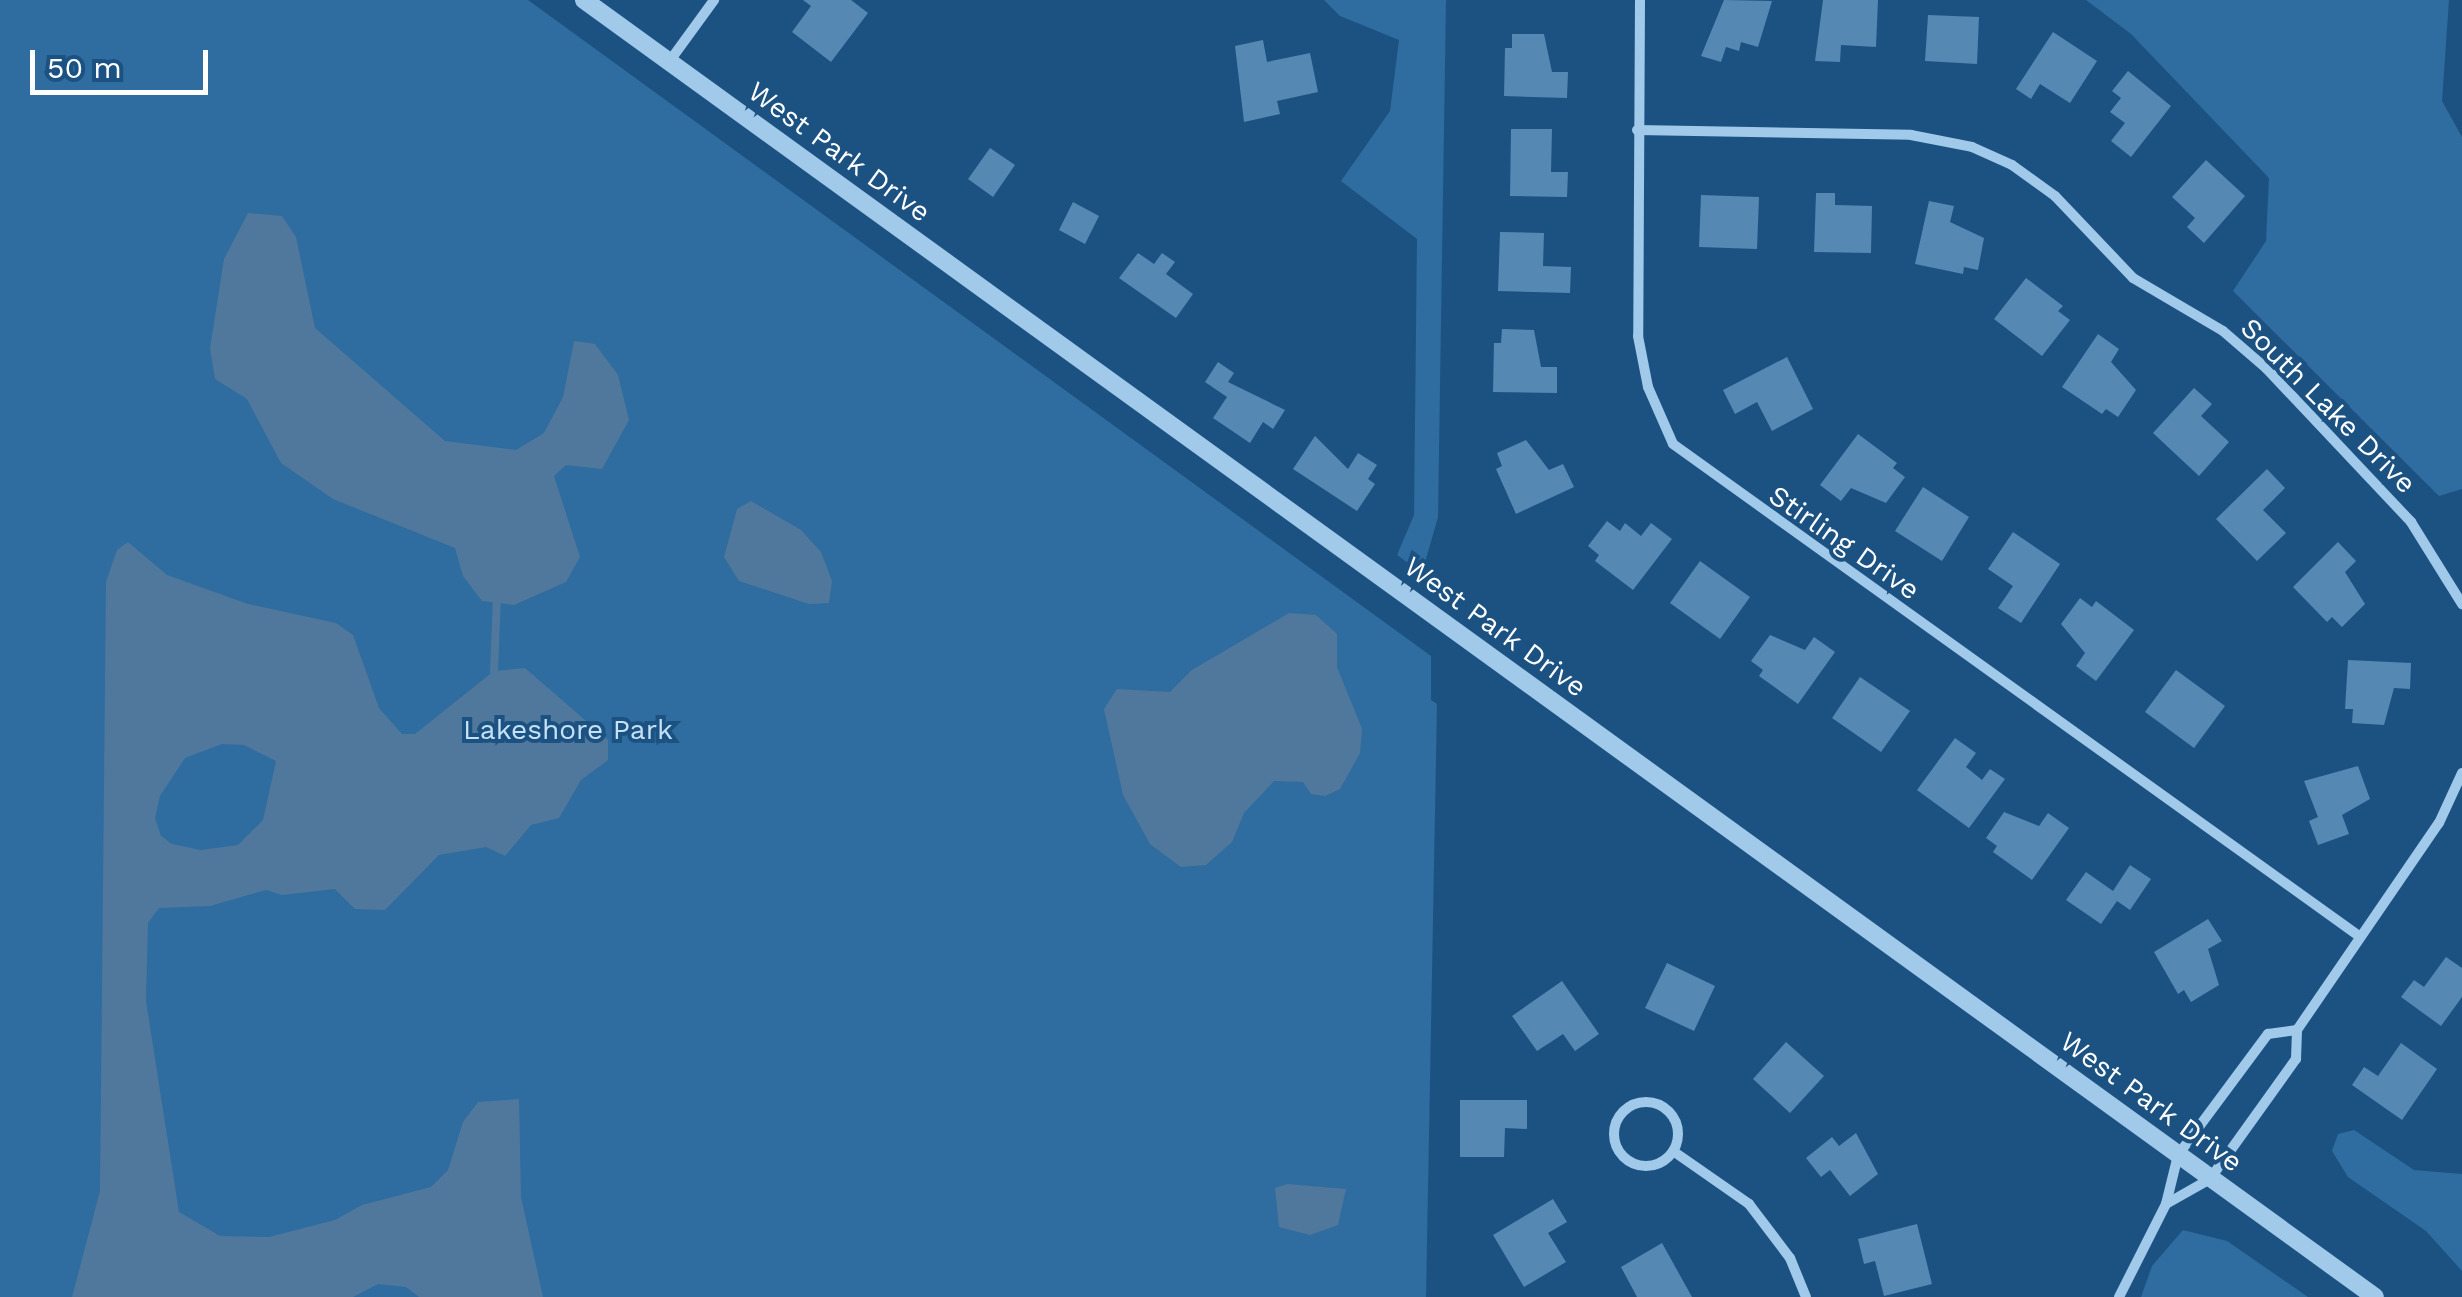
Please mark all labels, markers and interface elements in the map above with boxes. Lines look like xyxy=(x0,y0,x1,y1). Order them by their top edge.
scale bar xyxy=(35,30,212,92)
text: 50 m xyxy=(47,50,122,85)
street label: West Park Drive xyxy=(741,74,937,230)
street label: South Lake Drive xyxy=(2233,311,2423,501)
street label: Stirling Drive xyxy=(1762,479,1926,607)
street label: West Park Drive xyxy=(1397,549,1593,705)
park label: Lakeshore Park xyxy=(463,713,673,747)
street label: West Park Drive xyxy=(2053,1024,2249,1180)

